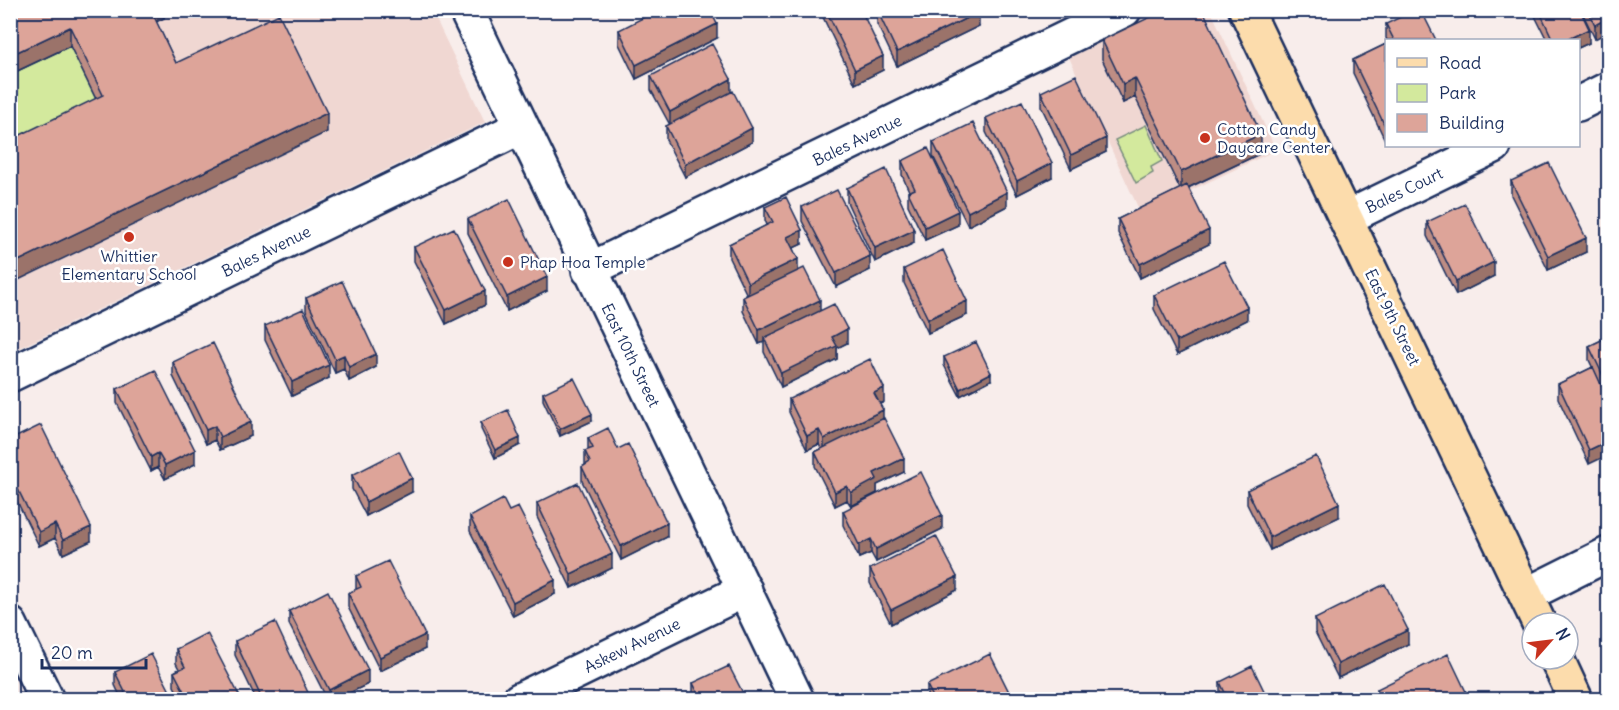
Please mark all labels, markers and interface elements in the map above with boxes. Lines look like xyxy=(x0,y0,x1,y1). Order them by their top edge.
legend xyxy=(1385,39,1580,147)
text: Road xyxy=(1439,51,1482,74)
text: Park xyxy=(1439,81,1476,104)
street label: Bales Avenue xyxy=(809,110,905,170)
text: Building xyxy=(1439,111,1504,134)
place label: Cotton Candy Daycare Center xyxy=(1217,119,1331,157)
marker: Cotton Candy Daycare Center xyxy=(1198,131,1212,145)
street label: Bales Court xyxy=(1362,162,1446,217)
street label: Bales Avenue xyxy=(218,221,314,281)
marker: Whittier Elementary School xyxy=(122,230,136,244)
place label: Whittier Elementary School xyxy=(61,246,197,284)
place label: Phap Hoa Temple xyxy=(520,252,646,272)
marker: Phap Hoa Temple xyxy=(501,255,515,269)
street label: East 9th Street xyxy=(1361,265,1425,369)
street label: East 10th Street xyxy=(597,300,665,411)
north arrow xyxy=(1520,611,1580,671)
street label: Askew Avenue xyxy=(581,613,683,677)
text: N xyxy=(1552,624,1575,644)
scale bar xyxy=(42,632,146,670)
text: 20 m xyxy=(51,641,93,664)

